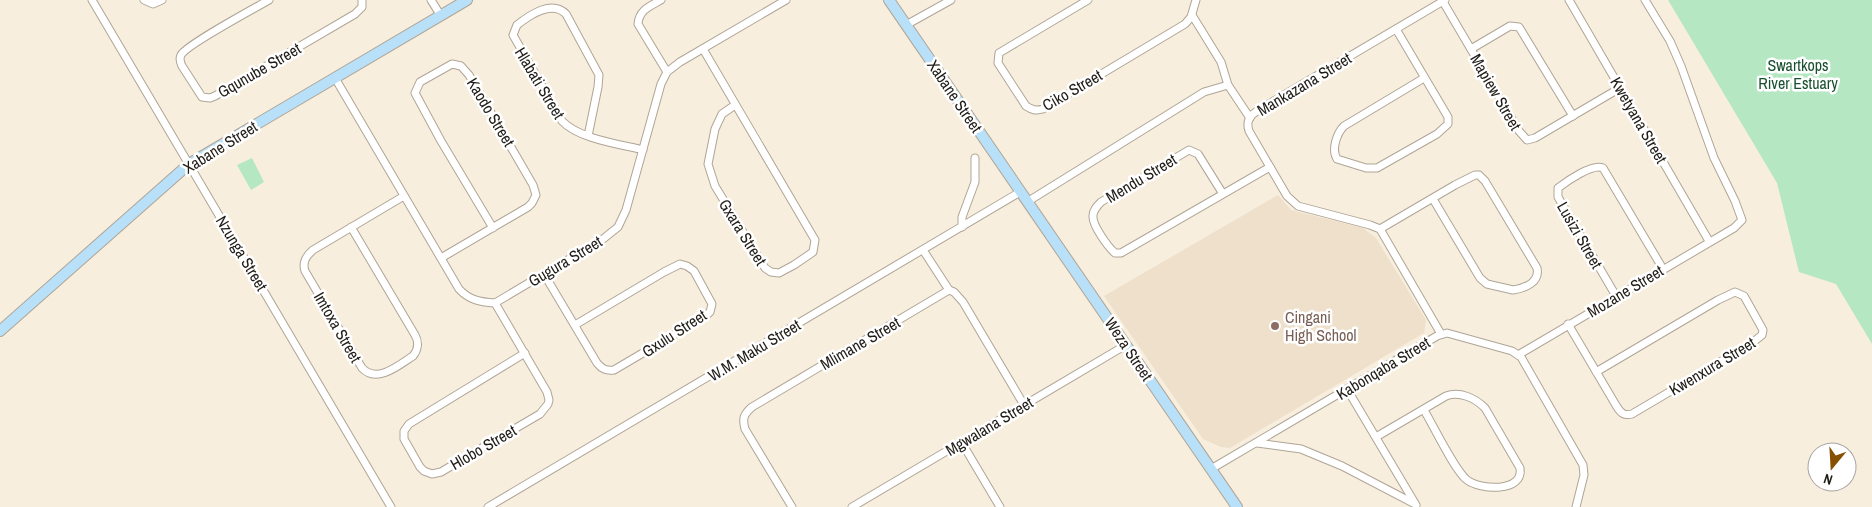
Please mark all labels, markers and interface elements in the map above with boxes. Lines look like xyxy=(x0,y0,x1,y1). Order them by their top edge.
street label: Gqunube Street xyxy=(213,37,305,103)
street label: Hlabati Street xyxy=(510,43,570,123)
street label: Mankazana Street xyxy=(1253,47,1356,121)
street label: Mapiew Street xyxy=(1465,50,1527,134)
park label: Swartkops River Estuary xyxy=(1758,54,1838,94)
street label: Xabane Street xyxy=(922,55,988,137)
street label: Ciko Street xyxy=(1038,64,1106,116)
street label: Kwetyana Street xyxy=(1605,73,1673,167)
street label: Kaodo Street xyxy=(462,74,520,151)
street label: Xabane Street xyxy=(179,115,262,179)
street label: Mendu Street xyxy=(1102,148,1181,208)
street label: Gxara Street xyxy=(714,195,772,270)
street label: Lusizi Street xyxy=(1552,198,1608,273)
street label: Nzunga Street xyxy=(211,211,273,295)
street label: Gugura Street xyxy=(524,230,606,292)
street label: Mozane Street xyxy=(1583,259,1668,322)
street label: Imtoxa Street xyxy=(309,288,367,367)
street label: Gxulu Street xyxy=(637,304,711,362)
place label: Cingani High School xyxy=(1285,306,1357,346)
street label: Mlimane Street xyxy=(816,311,904,375)
street label: Weza Street xyxy=(1100,313,1158,385)
street label: W.M. Maku Street xyxy=(704,314,805,386)
marker: Cingani High School xyxy=(1269,320,1281,332)
street label: Kabonqaba Street xyxy=(1332,331,1434,405)
street label: Kwenxura Street xyxy=(1665,331,1760,400)
street label: Mgwalana Street xyxy=(941,391,1037,461)
street label: Hlobo Street xyxy=(446,419,520,475)
north arrow xyxy=(1807,442,1857,492)
text: N xyxy=(1821,470,1835,489)

